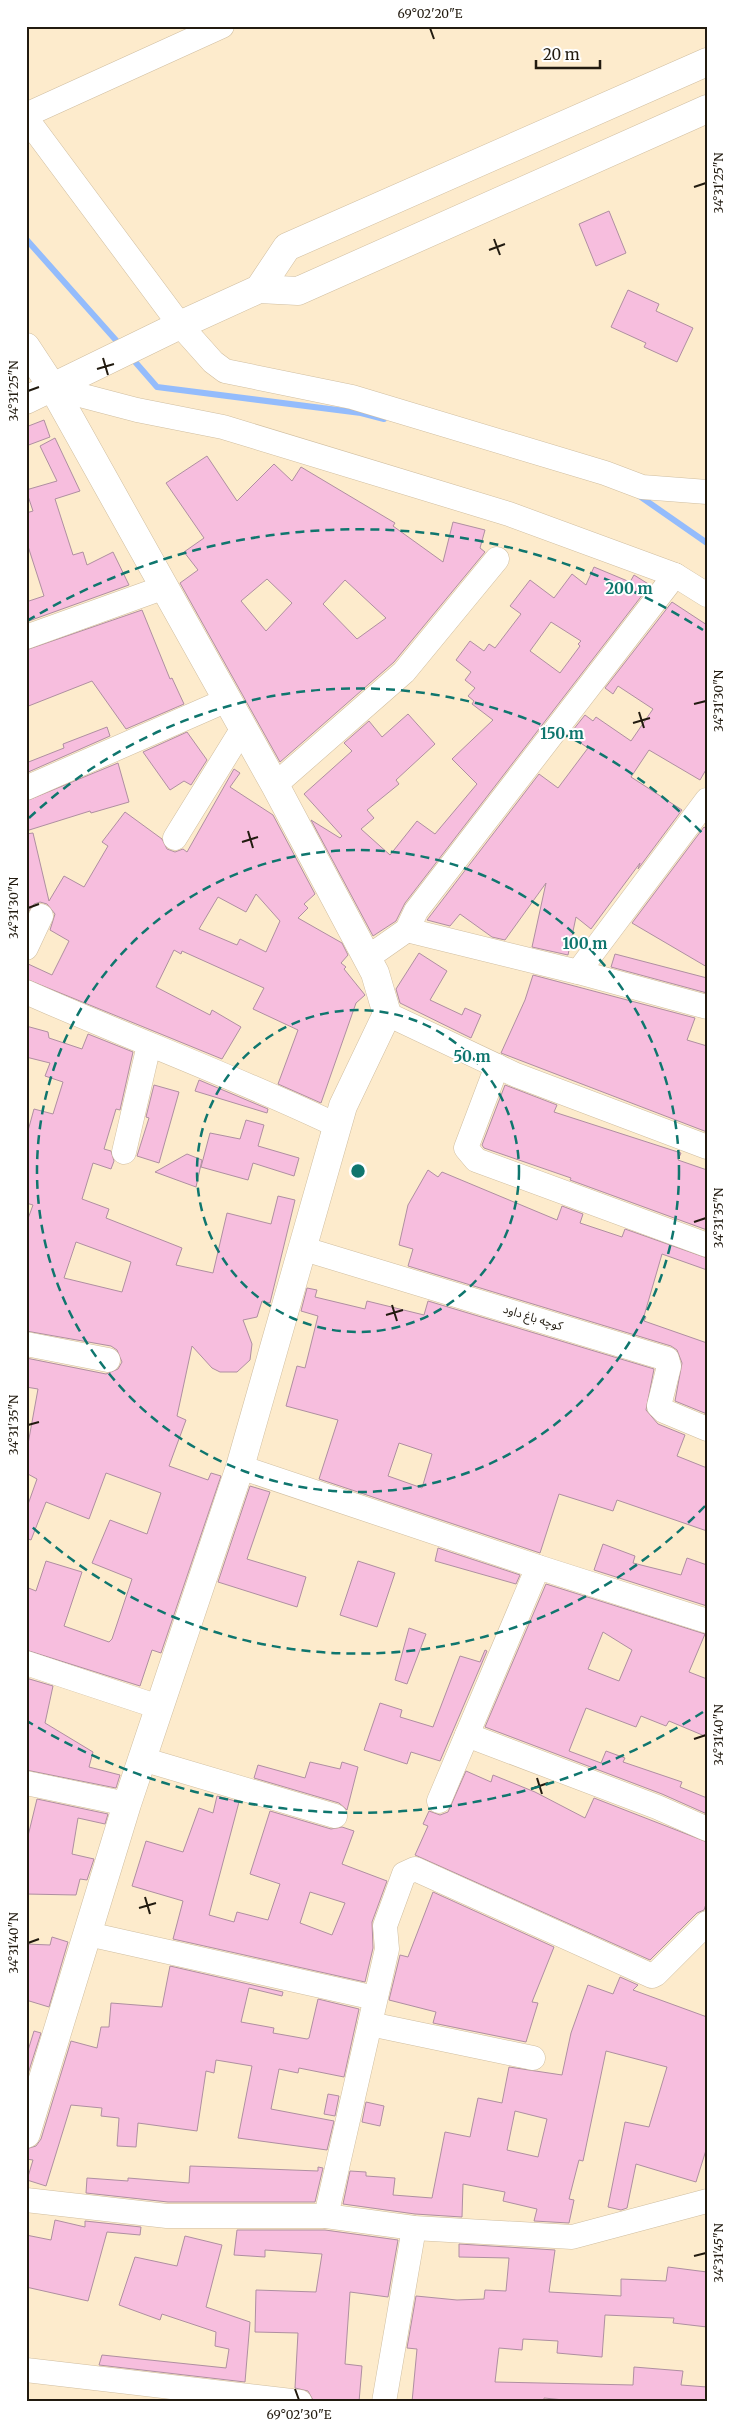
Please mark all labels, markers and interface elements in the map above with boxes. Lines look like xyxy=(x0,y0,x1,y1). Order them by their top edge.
text: 69°02'20"E xyxy=(398,6,463,21)
scale bar xyxy=(536,38,599,70)
text: 20 m xyxy=(543,45,580,64)
text: 34°31'25"N xyxy=(711,152,726,214)
text: 34°31'25"N xyxy=(6,360,21,422)
text: 200 m xyxy=(605,579,653,598)
text: 34°31'30"N xyxy=(711,669,726,732)
text: 150 m xyxy=(540,724,584,743)
text: 34°31'30"N xyxy=(6,876,21,939)
text: 100 m xyxy=(563,934,607,953)
text: 50 m xyxy=(453,1047,491,1066)
centre of rings xyxy=(349,1162,367,1180)
text: 34°31'35"N xyxy=(711,1187,726,1248)
street label: کوچه باغ داود xyxy=(501,1301,566,1335)
text: 34°31'35"N xyxy=(6,1394,21,1455)
text: 34°31'40"N xyxy=(711,1704,726,1766)
text: 34°31'40"N xyxy=(6,1912,21,1974)
text: 34°31'45"N xyxy=(711,2223,726,2283)
text: 69°02'30"E xyxy=(267,2407,332,2422)

